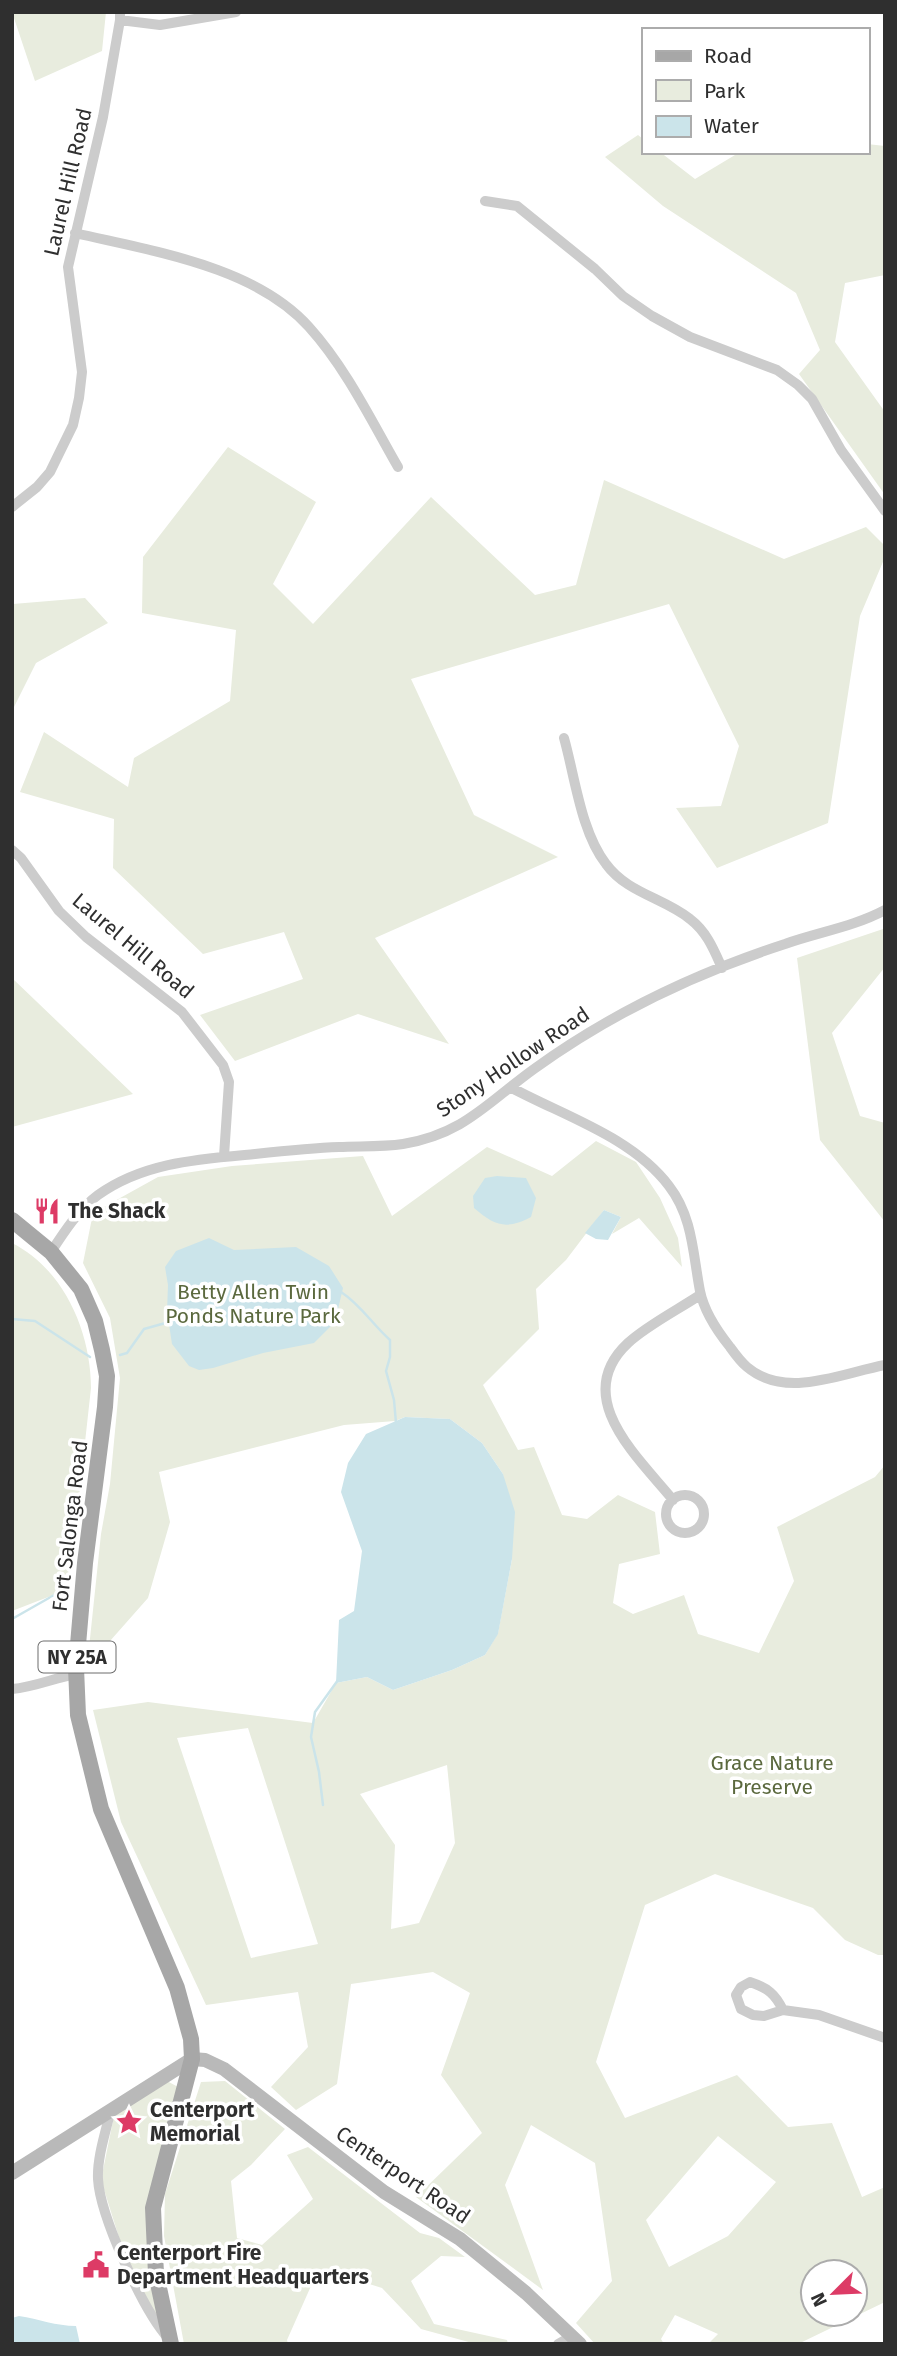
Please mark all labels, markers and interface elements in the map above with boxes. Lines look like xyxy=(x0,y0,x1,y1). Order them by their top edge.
legend xyxy=(642,28,869,154)
text: Road xyxy=(704,43,752,69)
text: Park xyxy=(704,78,746,104)
street label: Laurel Hill Road xyxy=(38,105,98,259)
text: Water xyxy=(704,113,759,139)
street label: Laurel Hill Road xyxy=(67,887,199,1005)
street label: Stony Hollow Road xyxy=(431,1001,595,1123)
restaurant icon: The Shack xyxy=(32,1196,62,1226)
place label: The Shack xyxy=(68,1198,166,1224)
park label: Betty Allen Twin Ponds Nature Park xyxy=(165,1279,341,1329)
street label: Fort Salonga Road xyxy=(47,1439,93,1613)
road number: NY 25A xyxy=(38,1642,116,1672)
park label: Grace Nature Preserve xyxy=(710,1750,834,1800)
place label: Centerport Memorial xyxy=(150,2097,255,2147)
place icon: Centerport Memorial xyxy=(114,2107,144,2137)
street label: Centerport Road xyxy=(331,2121,475,2229)
place label: Centerport Fire Department Headquarters xyxy=(117,2240,369,2290)
public building icon: Centerport Fire Department Headquarters xyxy=(81,2250,111,2280)
north arrow xyxy=(799,2258,869,2328)
text: N xyxy=(806,2289,832,2310)

